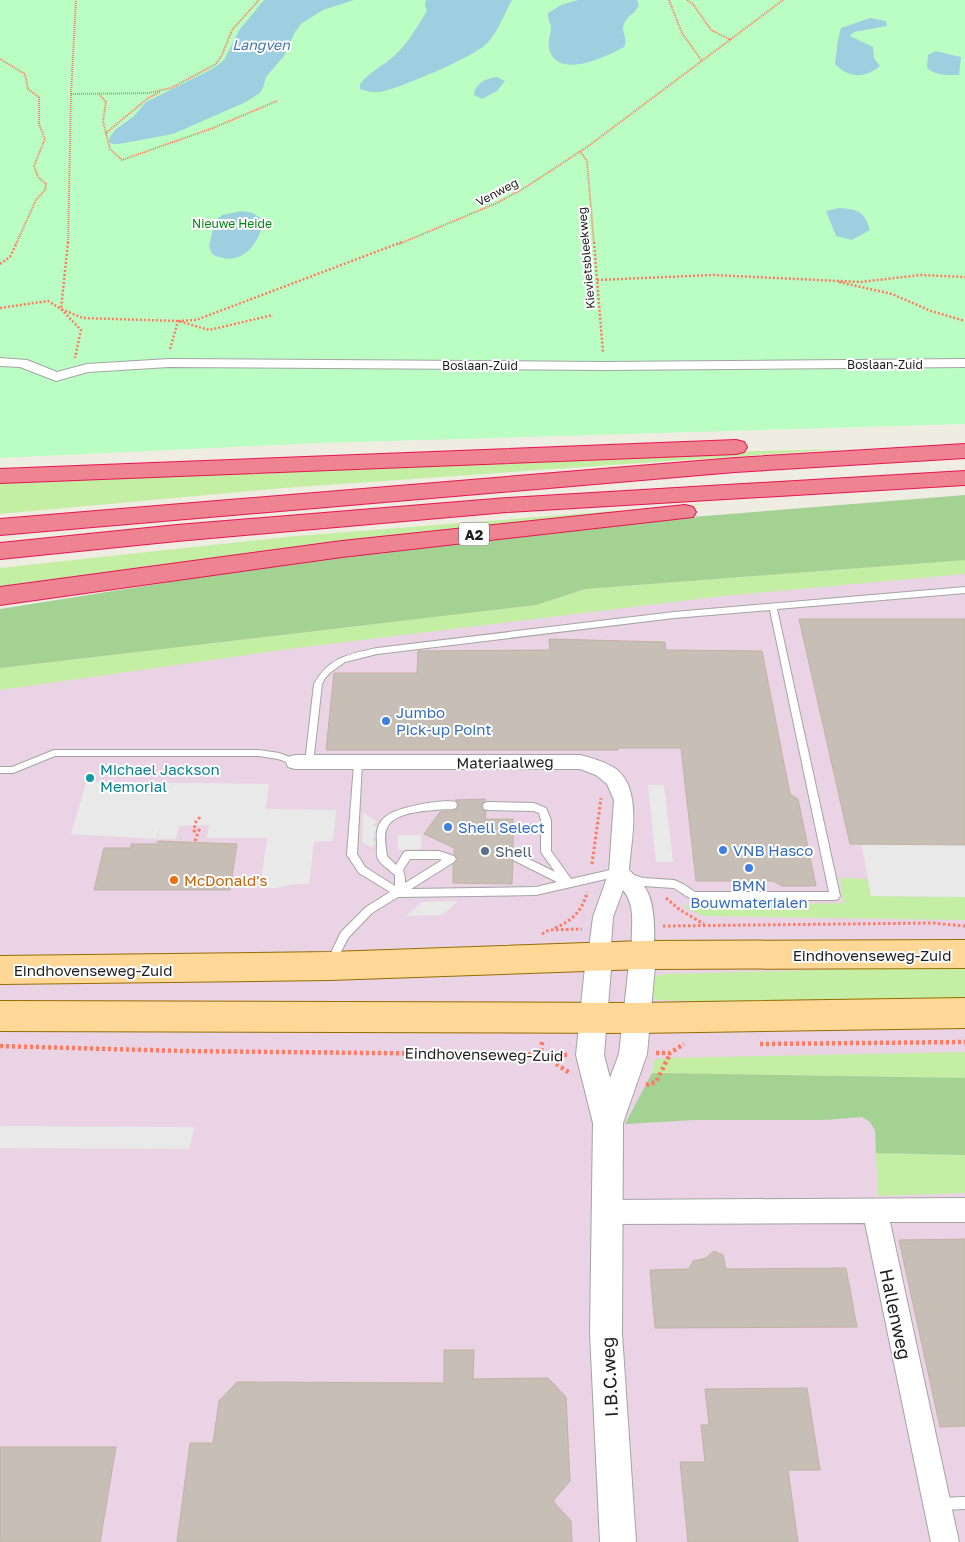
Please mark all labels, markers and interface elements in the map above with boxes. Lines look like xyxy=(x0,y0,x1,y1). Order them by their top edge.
water label: Langven xyxy=(232,36,291,53)
street label: Venweg xyxy=(473,175,521,209)
street label: Kievietsbleekweg xyxy=(574,206,598,310)
park label: Nieuwe Heide xyxy=(192,216,272,231)
street label: Boslaan-Zuid xyxy=(847,357,923,372)
street label: Boslaan-Zuid xyxy=(442,358,518,373)
road number: A2 xyxy=(459,522,489,546)
place label: Jumbo Pick-up Point xyxy=(396,703,491,738)
marker: Jumbo Pick-up Point xyxy=(380,715,392,727)
street label: Materiaalweg xyxy=(456,752,554,772)
place label: Michael Jackson Memorial xyxy=(100,760,220,795)
marker: Michael Jackson Memorial xyxy=(84,772,96,784)
place label: Shell Select xyxy=(458,818,545,836)
marker: Shell Select xyxy=(442,821,454,833)
place label: VNB Hasco xyxy=(733,841,813,859)
place label: Shell xyxy=(495,842,532,860)
marker: VNB Hasco xyxy=(717,844,729,856)
marker: Shell xyxy=(479,845,491,857)
marker: BMN Bouwmaterialen xyxy=(743,862,755,874)
place label: McDonald's xyxy=(184,871,267,889)
marker: McDonald's xyxy=(168,874,180,886)
place label: BMN Bouwmaterialen xyxy=(690,876,808,911)
street label: Eindhovenseweg-Zuid xyxy=(793,946,951,964)
street label: Eindhovenseweg-Zuid xyxy=(14,961,172,979)
street label: Eindhovenseweg-Zuid xyxy=(404,1044,564,1064)
street label: Hallenweg xyxy=(876,1267,916,1361)
street label: I.B.C.weg xyxy=(596,1336,622,1418)

